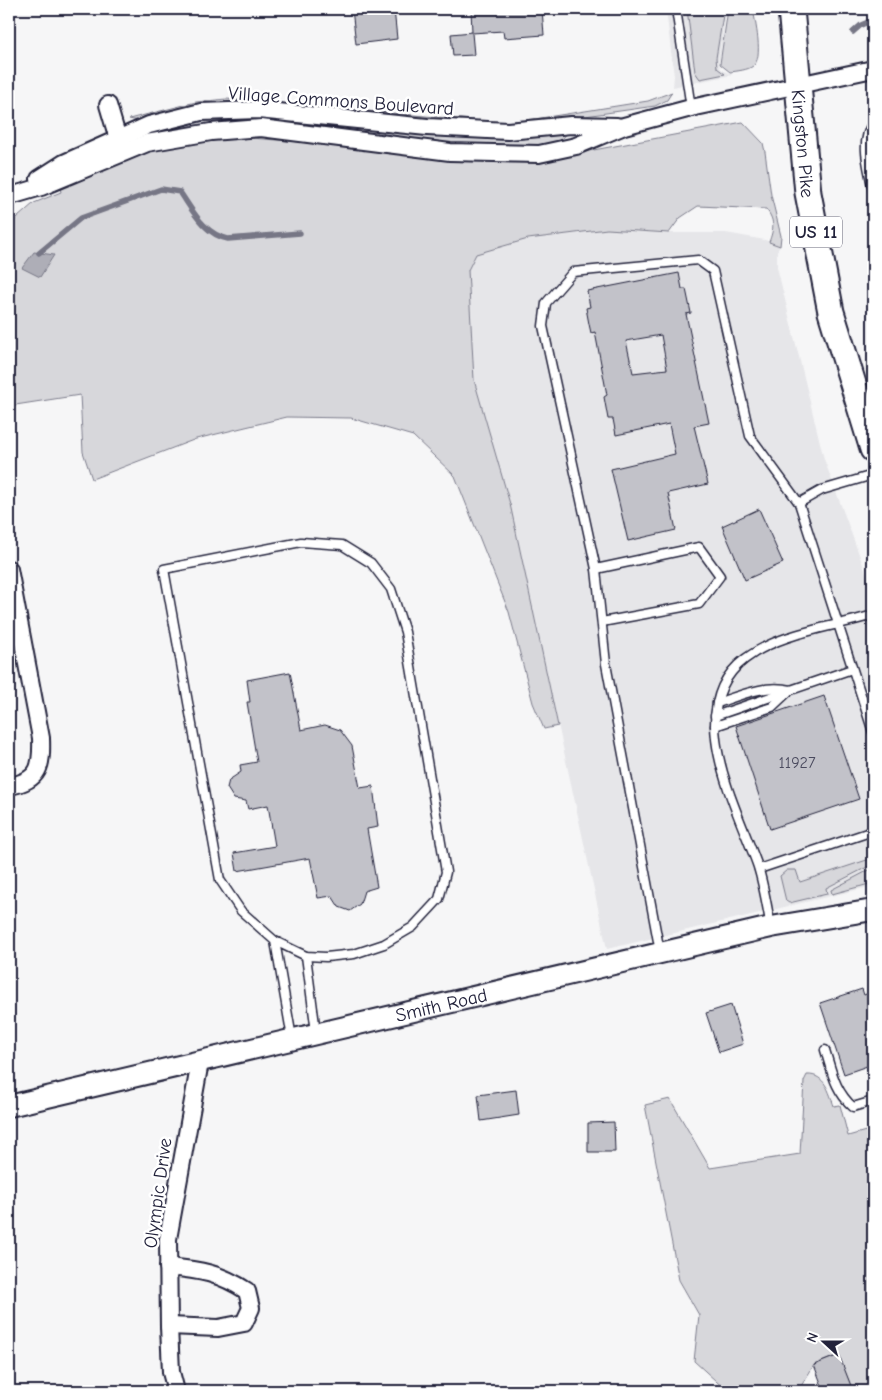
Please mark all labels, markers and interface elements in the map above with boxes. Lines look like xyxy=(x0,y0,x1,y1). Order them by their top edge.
street label: Village Commons Boulevard xyxy=(227,82,454,120)
street label: Kingston Pike xyxy=(786,88,818,199)
road number: US 11 xyxy=(790,216,842,248)
house number: 11927 xyxy=(778,754,816,772)
street label: Smith Road xyxy=(393,984,490,1027)
street label: Olympic Drive xyxy=(139,1136,177,1250)
north arrow xyxy=(800,1318,850,1368)
text: N xyxy=(803,1330,822,1345)

